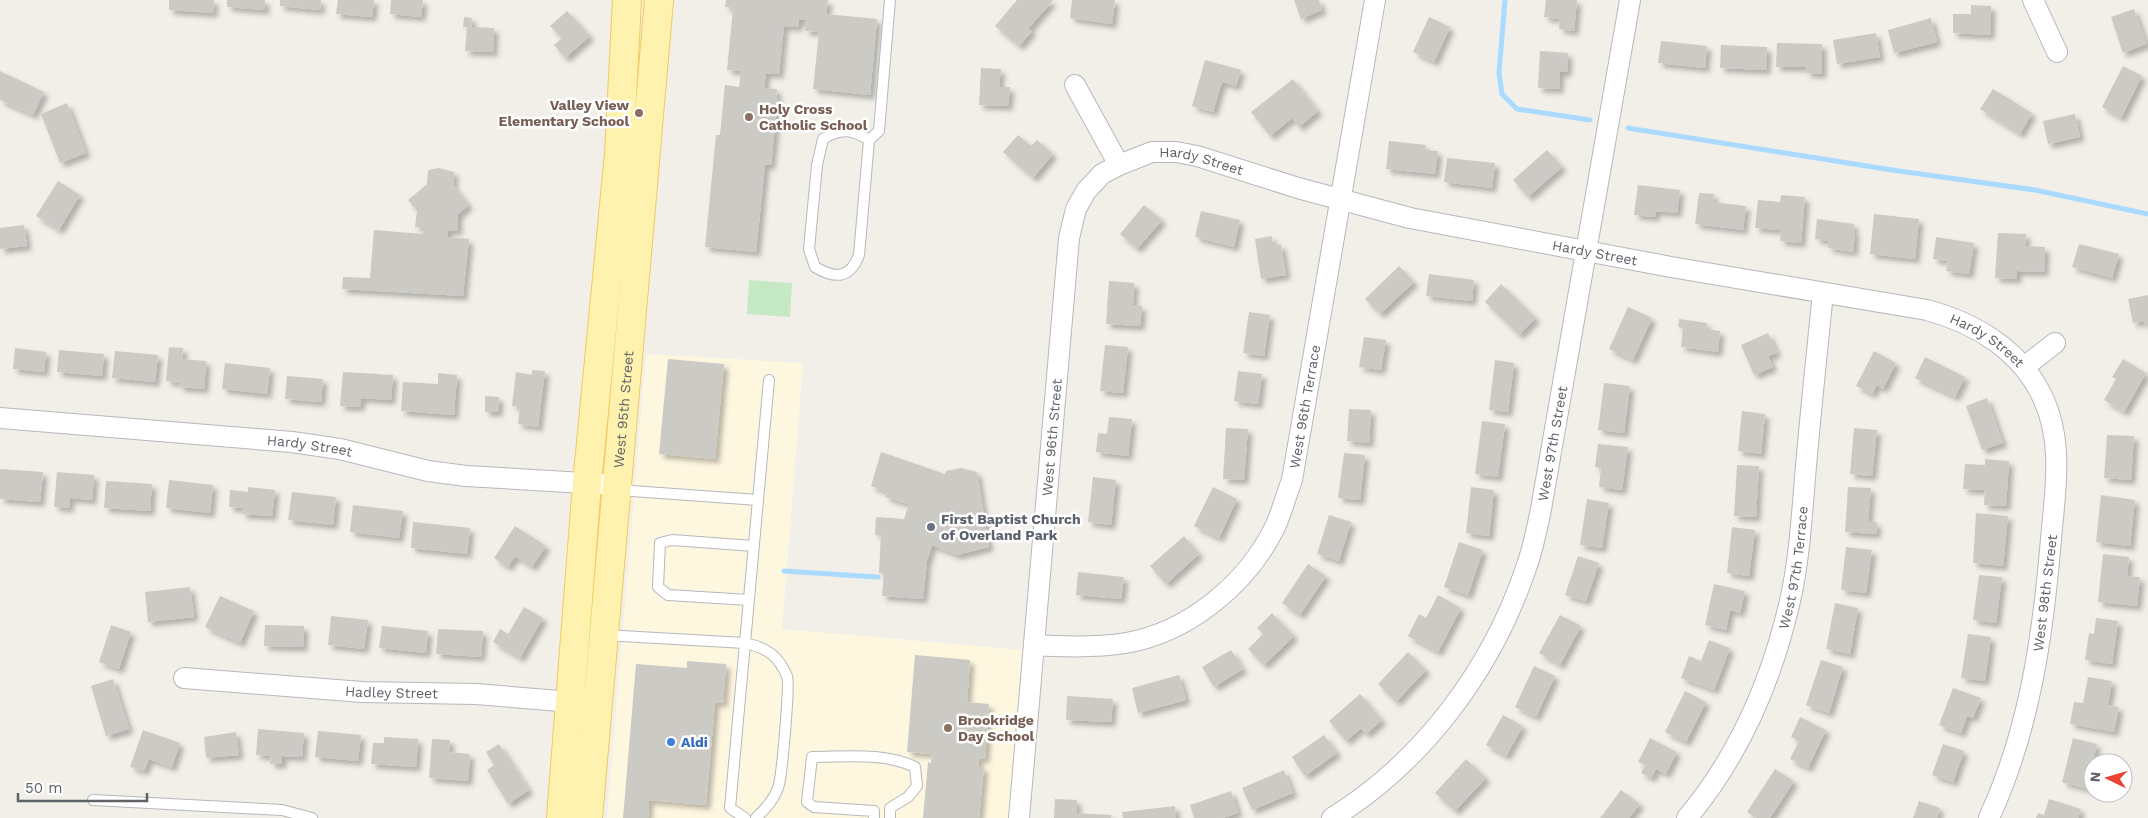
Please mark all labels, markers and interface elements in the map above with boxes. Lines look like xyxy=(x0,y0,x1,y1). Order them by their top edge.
place label: Valley View Elementary School xyxy=(499,97,629,129)
place label: Holy Cross Catholic School xyxy=(759,101,868,133)
marker: Valley View Elementary School xyxy=(633,107,645,119)
marker: Holy Cross Catholic School xyxy=(743,111,755,123)
street label: Hardy Street xyxy=(1159,144,1245,178)
street label: Hardy Street xyxy=(1551,237,1639,269)
street label: Hardy Street xyxy=(1948,310,2028,371)
street label: West 96th Terrace xyxy=(1286,344,1323,470)
street label: West 95th Street xyxy=(610,350,637,469)
street label: West 96th Street xyxy=(1039,378,1065,497)
street label: West 97th Street xyxy=(1534,385,1570,503)
street label: Hardy Street xyxy=(266,432,354,460)
street label: West 97th Terrace xyxy=(1775,505,1811,631)
place label: First Baptist Church of Overland Park xyxy=(941,511,1081,543)
marker: First Baptist Church of Overland Park xyxy=(925,521,937,533)
street label: West 98th Street xyxy=(2030,533,2060,652)
street label: Hadley Street xyxy=(344,683,438,701)
place label: Brookridge Day School xyxy=(958,712,1035,744)
marker: Brookridge Day School xyxy=(942,722,954,734)
place label: Aldi xyxy=(681,734,708,750)
marker: Aldi xyxy=(665,736,677,748)
north arrow xyxy=(2083,753,2133,803)
scale bar xyxy=(18,770,146,802)
text: N xyxy=(2087,771,2103,783)
text: 50 m xyxy=(25,779,62,797)

